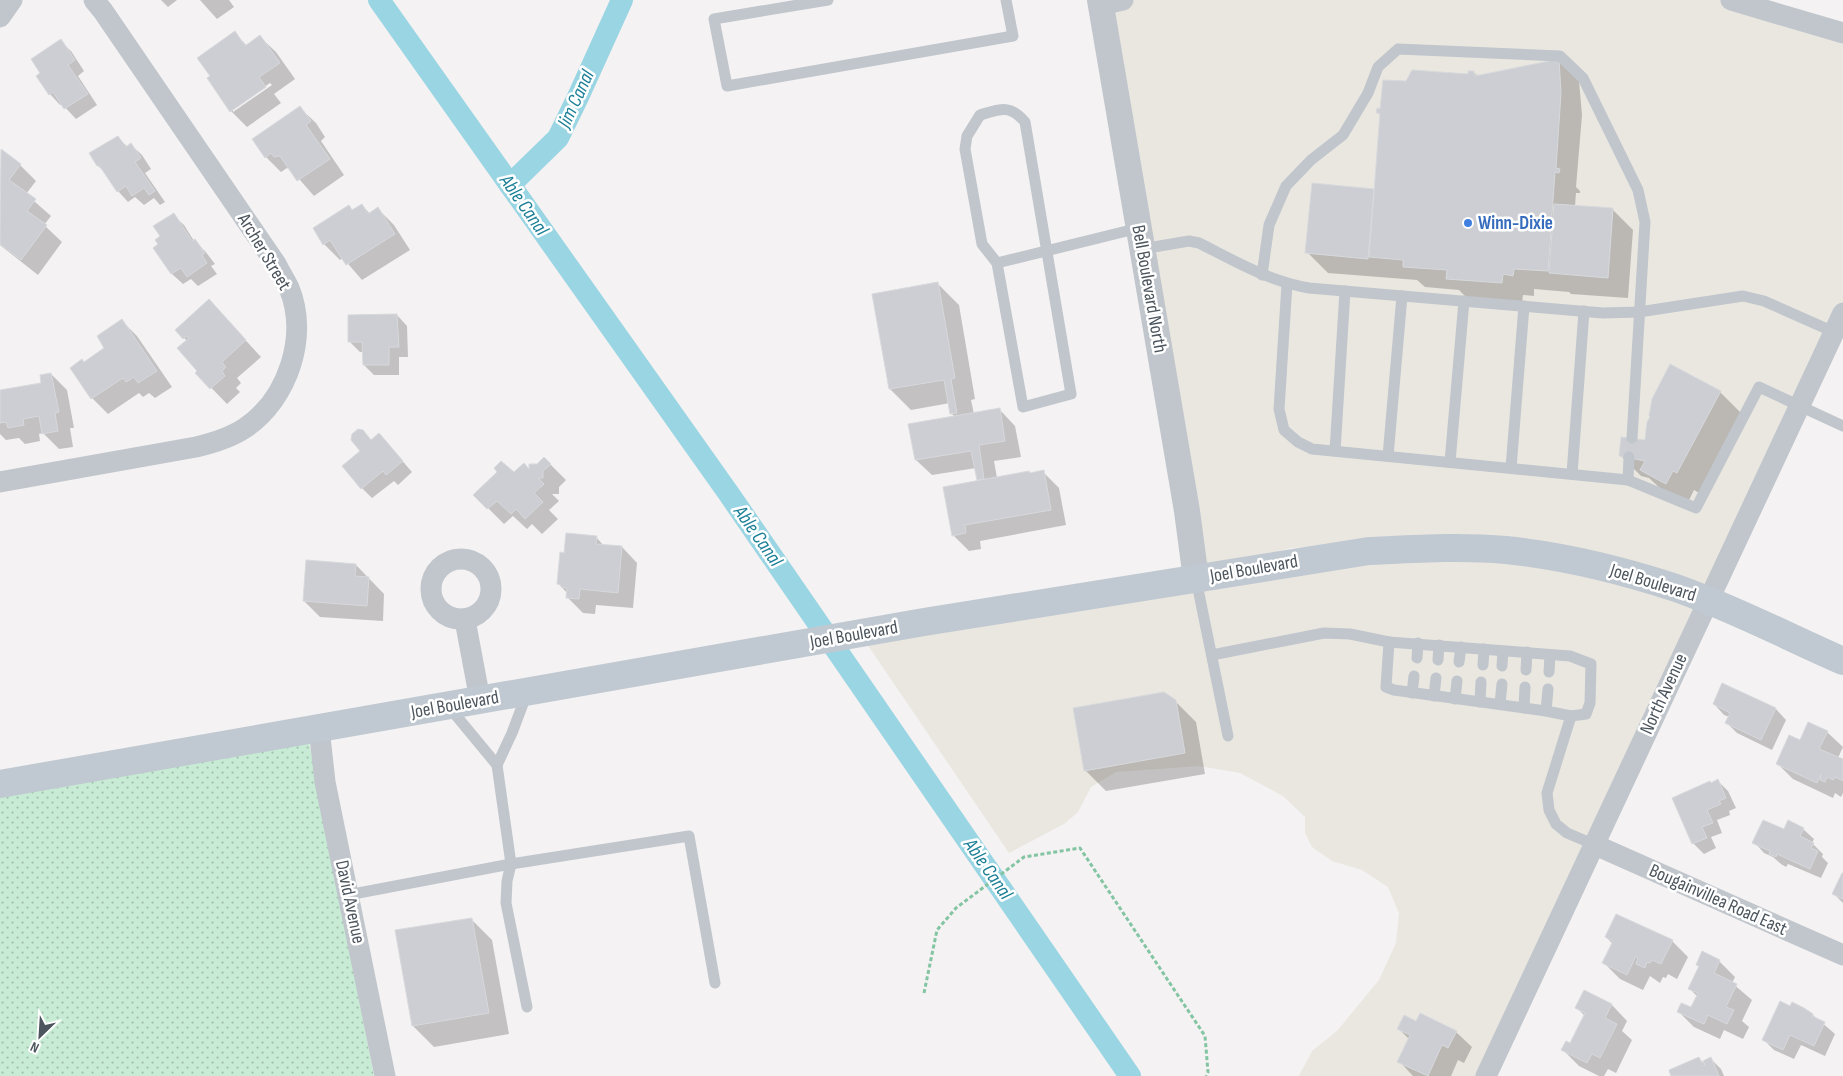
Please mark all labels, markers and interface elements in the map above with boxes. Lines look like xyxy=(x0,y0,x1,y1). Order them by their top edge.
water label: Jim Canal xyxy=(552,65,600,133)
water label: Able Canal xyxy=(494,169,554,241)
street label: Archer Street xyxy=(232,209,296,295)
place label: Winn-Dixie xyxy=(1478,212,1553,235)
marker: Winn-Dixie xyxy=(1462,217,1474,229)
street label: Bell Boulevard North xyxy=(1126,223,1172,355)
water label: Able Canal xyxy=(728,500,788,572)
street label: Joel Boulevard xyxy=(1207,550,1300,588)
street label: Joel Boulevard xyxy=(1606,559,1699,607)
street label: Joel Boulevard xyxy=(807,616,900,654)
street label: North Avenue xyxy=(1635,650,1693,738)
street label: Joel Boulevard xyxy=(408,686,501,724)
water label: Able Canal xyxy=(958,833,1018,905)
street label: David Avenue xyxy=(330,858,370,946)
street label: Bougainvillea Road East xyxy=(1645,859,1791,941)
north arrow xyxy=(15,1011,65,1061)
text: N xyxy=(28,1038,42,1057)

